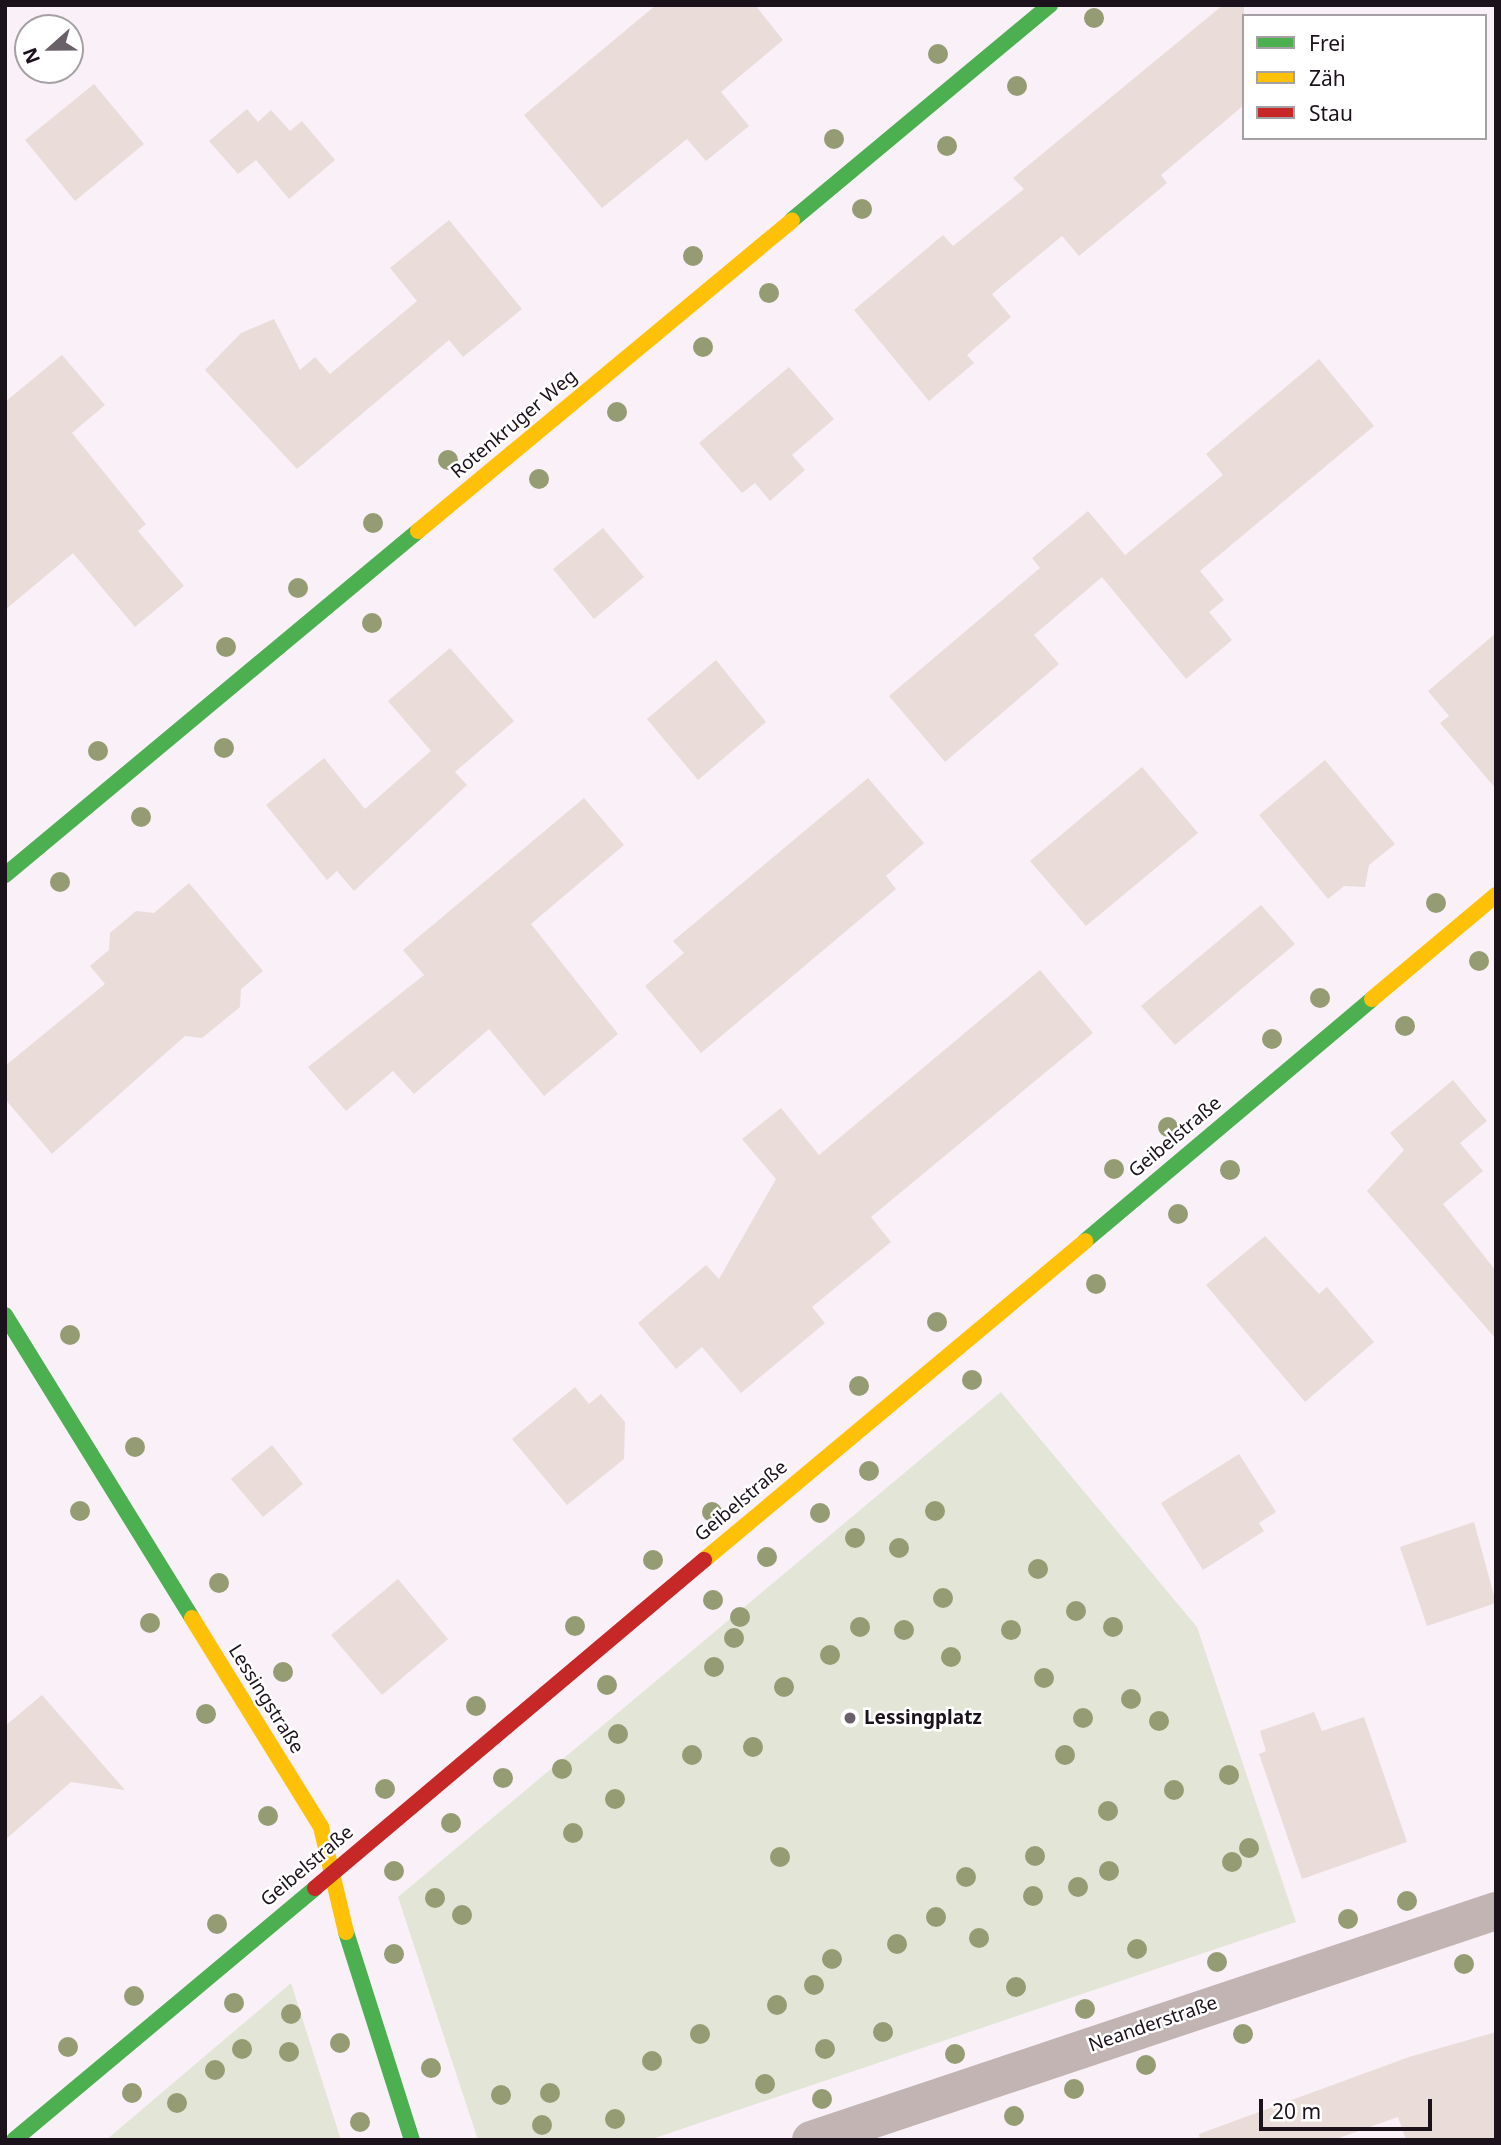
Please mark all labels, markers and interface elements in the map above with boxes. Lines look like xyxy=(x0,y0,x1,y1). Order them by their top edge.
north arrow xyxy=(14,14,84,84)
legend xyxy=(1242,14,1487,140)
text: Frei xyxy=(1309,29,1345,57)
text: N xyxy=(16,44,46,68)
text: Zäh xyxy=(1309,64,1346,92)
text: Stau xyxy=(1309,99,1353,127)
street label: Rotenkruger Weg xyxy=(446,365,582,483)
street label: Geibelstraße xyxy=(1124,1092,1226,1182)
street label: Geibelstraße xyxy=(690,1456,792,1546)
street label: Lessingstraße xyxy=(223,1640,309,1758)
place label: Lessingplatz xyxy=(864,1707,982,1729)
marker: Lessingplatz xyxy=(842,1710,858,1726)
street label: Geibelstraße xyxy=(256,1821,358,1911)
street label: Neanderstraße xyxy=(1086,1991,1220,2057)
scale bar xyxy=(1263,2086,1436,2130)
text: 20 m xyxy=(1272,2097,1321,2125)

